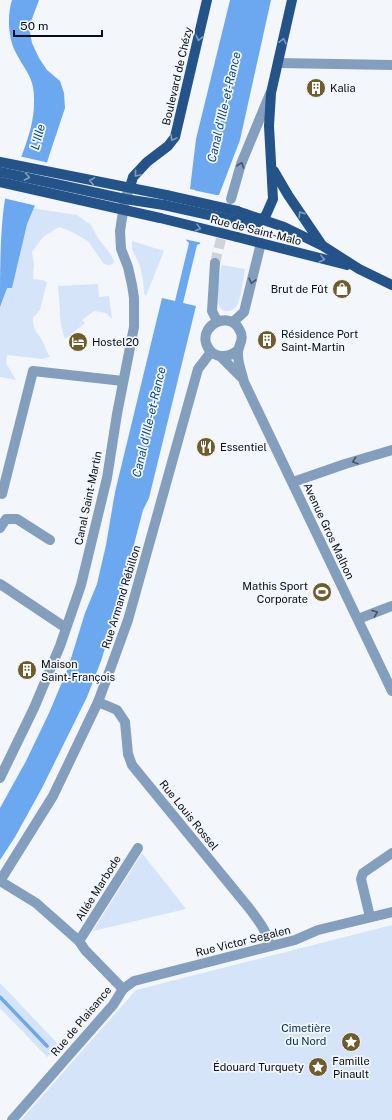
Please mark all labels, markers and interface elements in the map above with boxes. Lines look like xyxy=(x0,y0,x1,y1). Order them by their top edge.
scale bar xyxy=(14,12,102,38)
text: 50 m xyxy=(20,19,48,33)
street label: Boulevard de Chézy xyxy=(160,26,194,126)
one-way arrow xyxy=(195,35,203,41)
one-way arrow xyxy=(278,38,286,44)
water label: Canal d'Ille-et-Rance xyxy=(204,50,244,164)
building icon: Kalia xyxy=(305,77,327,99)
place label: Kalia xyxy=(330,82,356,94)
water label: L'Ille xyxy=(28,122,48,151)
one-way arrow xyxy=(170,134,177,141)
one-way arrow xyxy=(236,161,245,168)
one-way arrow xyxy=(134,169,141,177)
one-way arrow xyxy=(23,173,30,181)
one-way arrow xyxy=(89,177,95,185)
one-way arrow xyxy=(299,212,306,219)
street label: Rue de Saint-Malo xyxy=(209,213,303,247)
one-way arrow xyxy=(195,223,201,231)
one-way arrow xyxy=(319,254,325,262)
one-way arrow xyxy=(249,278,257,284)
shop icon: Brut de Fût xyxy=(331,278,353,300)
place label: Brut de Fût xyxy=(271,283,328,295)
place label: Résidence Port Saint-Martin xyxy=(281,328,358,353)
building icon: Résidence Port Saint-Martin xyxy=(256,329,278,351)
hotel icon: Hostel20 xyxy=(67,331,89,353)
place label: Hostel20 xyxy=(92,336,139,348)
water label: Canal d'Ille-et-Rance xyxy=(129,365,169,479)
restaurant icon: Essentiel xyxy=(195,436,217,458)
place label: Essentiel xyxy=(220,441,267,453)
street label: Canal Saint-Martin xyxy=(72,450,104,546)
one-way arrow xyxy=(351,456,358,465)
street label: Avenue Gros Malhon xyxy=(301,481,357,581)
street label: Rue Armand Rébillon xyxy=(100,544,142,650)
place label: Mathis Sport Corporate xyxy=(242,580,308,605)
sports icon: Mathis Sport Corporate xyxy=(311,581,333,603)
one-way arrow xyxy=(371,609,378,617)
place label: Maison Saint-François xyxy=(41,658,115,684)
building icon: Maison Saint-François xyxy=(16,659,38,681)
street label: Rue Louis Rossel xyxy=(157,778,221,852)
street label: Allée Marbode xyxy=(73,853,123,923)
street label: Rue Victor Segalen xyxy=(194,923,292,959)
street label: Rue de Plaisance xyxy=(48,984,114,1058)
park label: Cimetière du Nord xyxy=(281,1022,331,1047)
place icon: Famille Pinault xyxy=(340,1031,362,1053)
place label: Famille Pinault xyxy=(332,1055,370,1080)
place icon: Édouard Turquety xyxy=(307,1056,329,1078)
place label: Édouard Turquety xyxy=(213,1060,304,1073)

